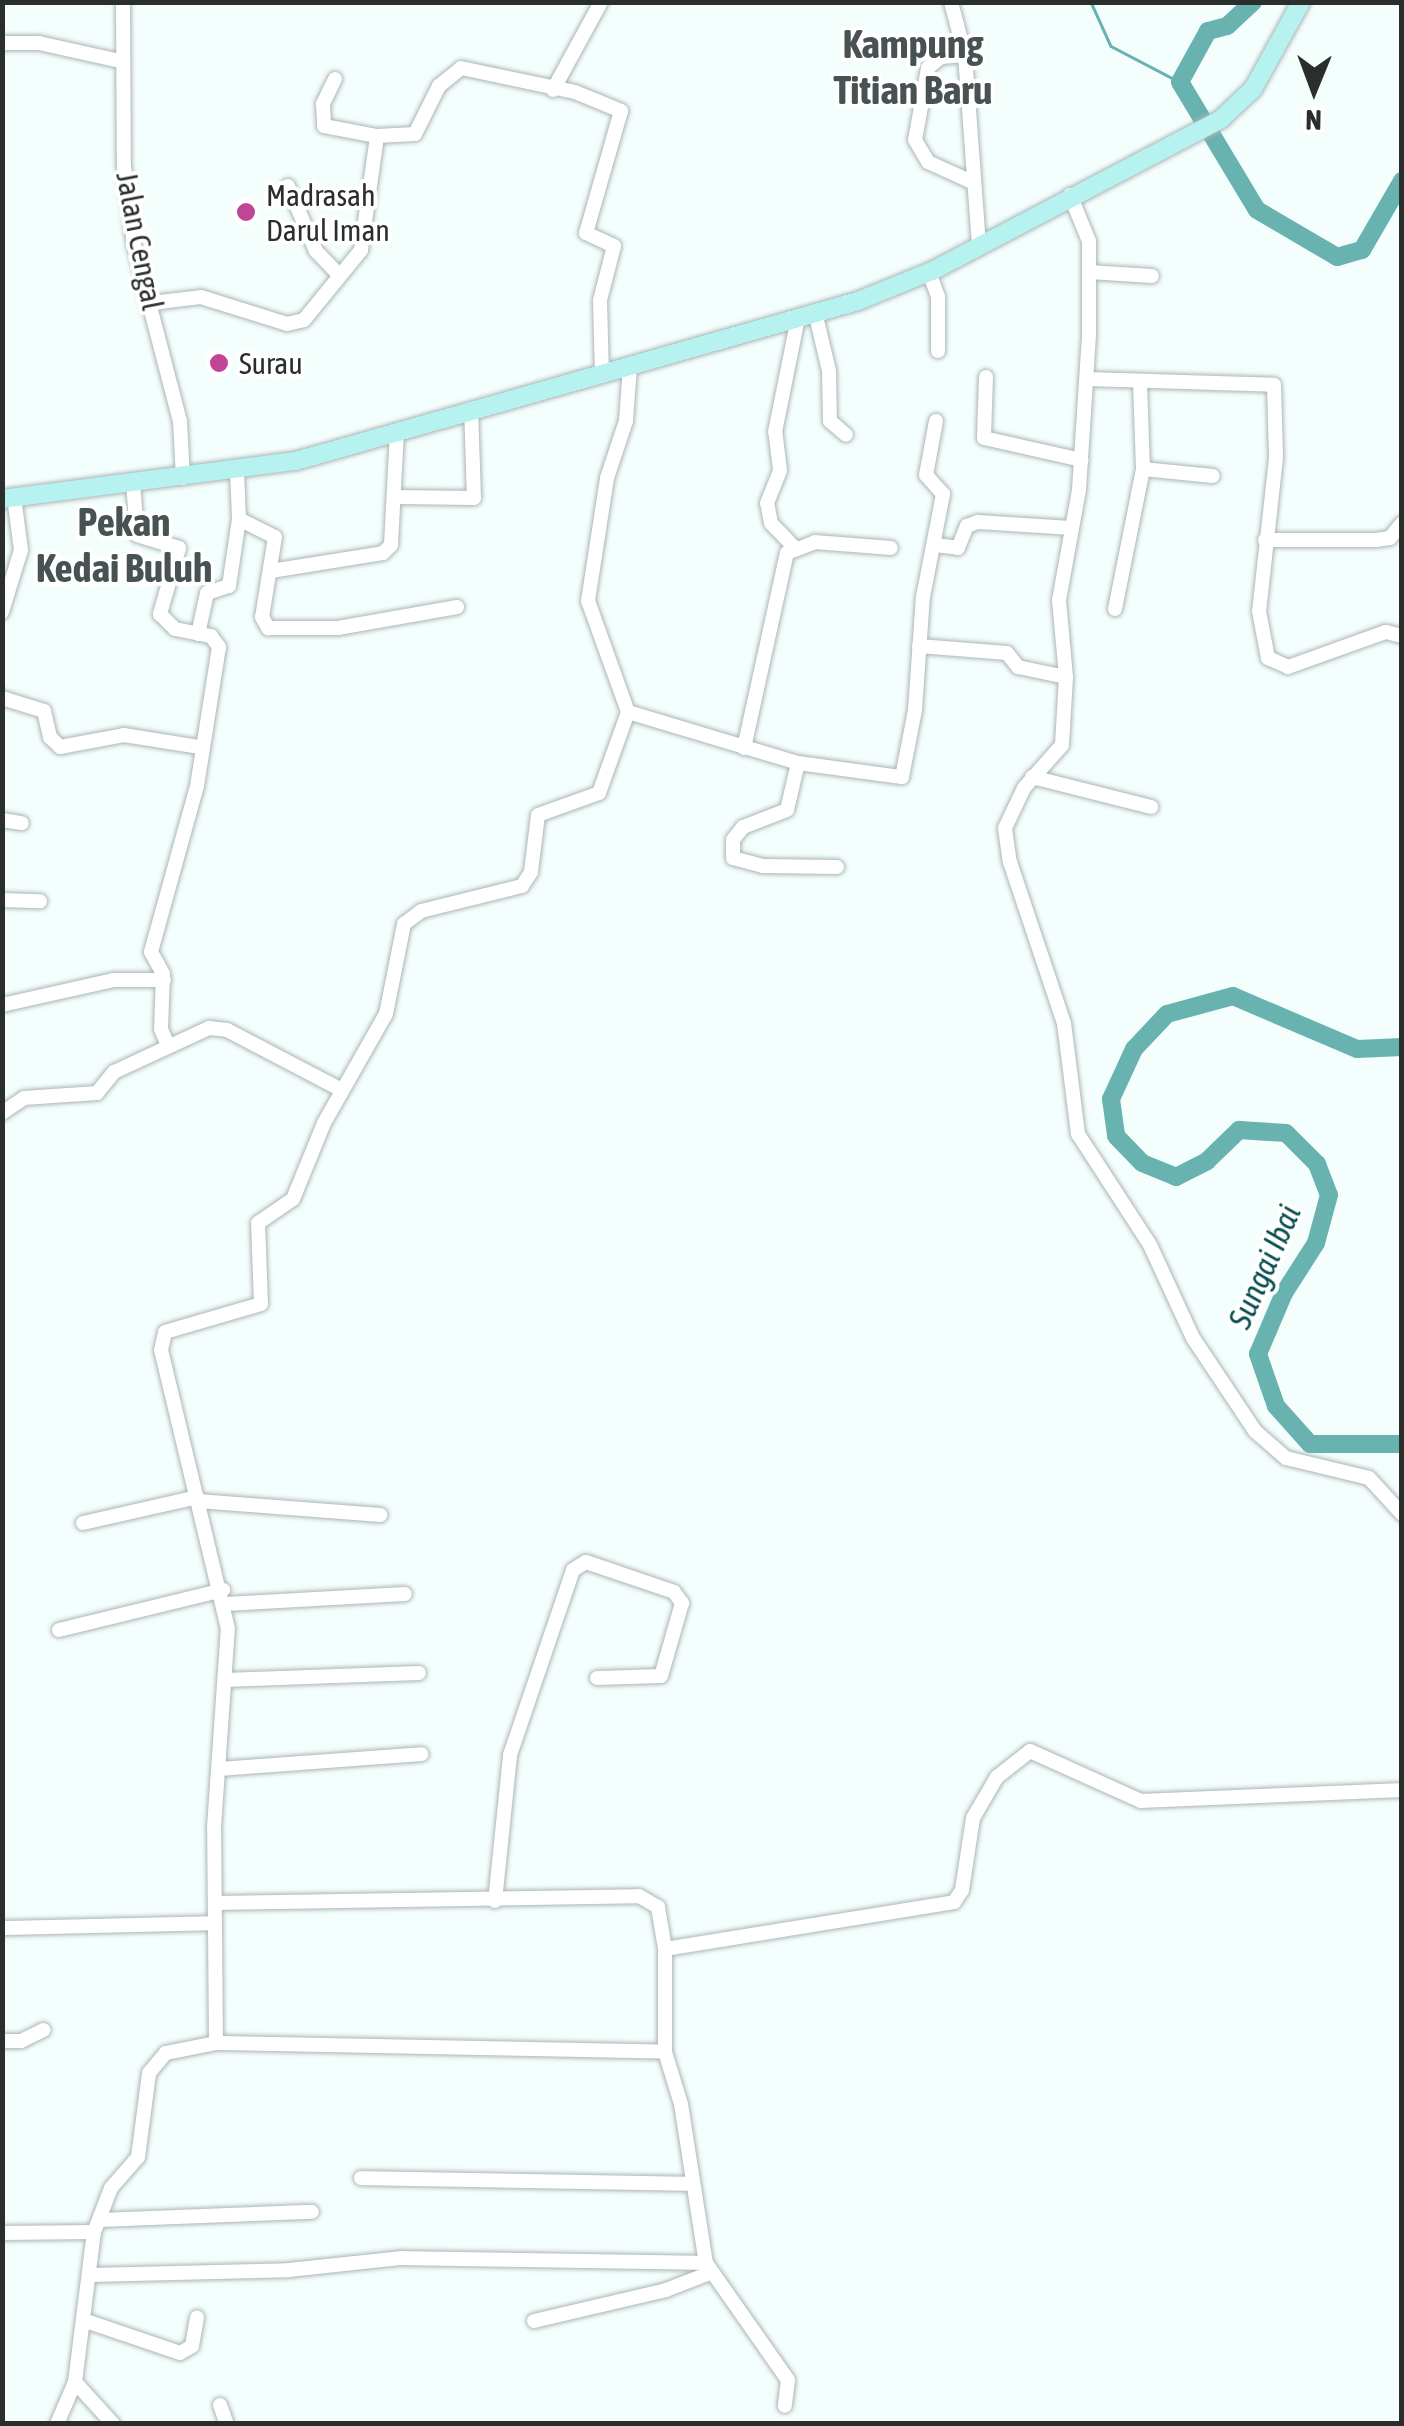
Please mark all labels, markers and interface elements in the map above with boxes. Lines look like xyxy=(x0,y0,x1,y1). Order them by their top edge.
district label: Kampung Titian Baru xyxy=(834,20,992,114)
north arrow xyxy=(1264,40,1364,140)
text: N xyxy=(1305,104,1322,136)
street label: Jalan Cengal xyxy=(109,169,171,313)
place label: Madrasah Darul Iman xyxy=(266,177,390,248)
marker: Madrasah Darul Iman xyxy=(235,201,257,223)
place label: Surau xyxy=(239,345,303,381)
marker: Surau xyxy=(208,352,230,374)
district label: Pekan Kedai Buluh xyxy=(36,498,212,592)
water label: Sungai Ibai xyxy=(1221,1199,1309,1335)

